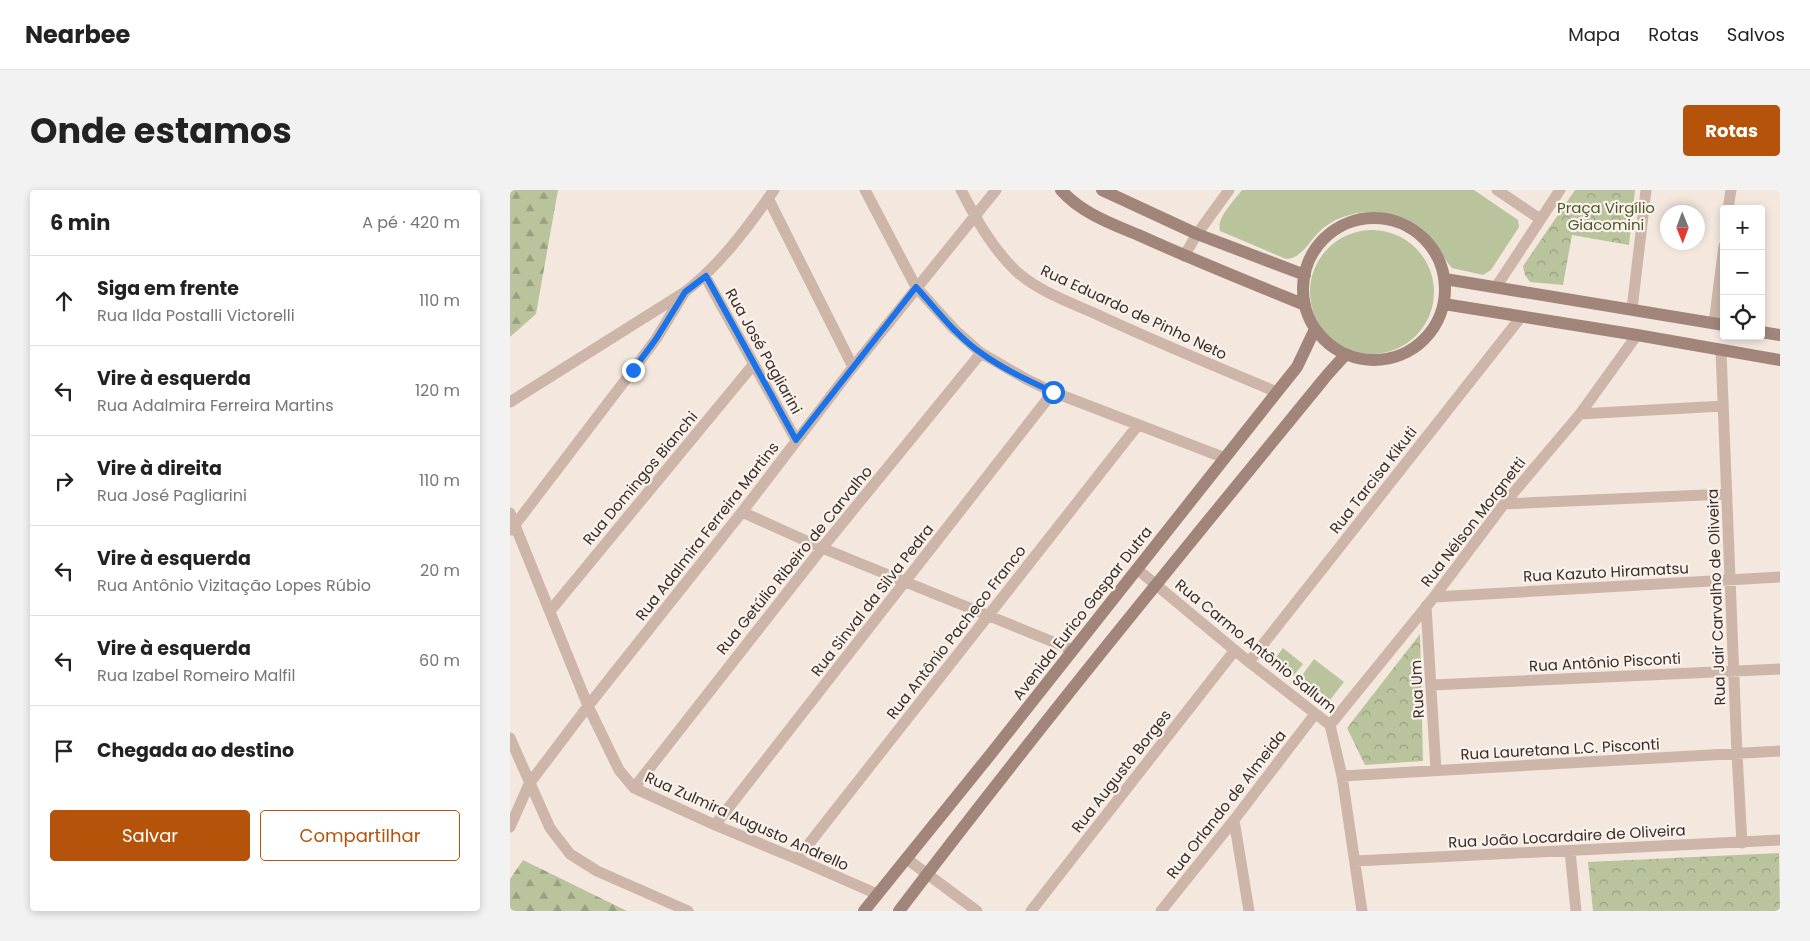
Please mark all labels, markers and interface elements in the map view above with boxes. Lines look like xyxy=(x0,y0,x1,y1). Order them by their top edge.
text: Nearbee xyxy=(25,18,130,51)
text: Mapa xyxy=(1568,22,1620,47)
text: Rotas xyxy=(1648,22,1699,47)
text: Salvos xyxy=(1727,22,1785,47)
button: Rotas xyxy=(1683,105,1780,156)
text: Onde estamos xyxy=(30,106,292,155)
park label: Praça Virgílio Giacomini xyxy=(1557,197,1655,235)
north arrow xyxy=(1660,205,1705,250)
map controls xyxy=(1720,205,1765,340)
button: + xyxy=(1720,205,1765,250)
text: 6 min xyxy=(50,208,110,237)
text: A pé · 420 m xyxy=(362,211,460,234)
button: − xyxy=(1720,250,1765,295)
street label: Rua Eduardo de Pinho Neto xyxy=(1037,260,1231,364)
text: Siga em frente xyxy=(97,275,239,302)
street label: Rua José Pagliarini xyxy=(721,284,807,418)
icon: ahead xyxy=(50,287,78,315)
text: 110 m xyxy=(419,289,460,312)
button: locate xyxy=(1720,295,1765,340)
text: Rua Ilda Postalli Victorelli xyxy=(97,304,295,327)
route end xyxy=(622,359,645,382)
text: Vire à esquerda xyxy=(97,365,251,392)
icon: left xyxy=(50,377,78,405)
text: 120 m xyxy=(415,379,460,402)
route start xyxy=(1042,381,1065,404)
text: Rua Adalmira Ferreira Martins xyxy=(97,394,334,417)
street label: Rua Domingos Bianchi xyxy=(578,407,702,549)
street label: Rua Tarcisa Kikuti xyxy=(1325,422,1421,538)
street label: Rua Adalmira Ferreira Martins xyxy=(630,437,784,625)
street label: Rua Nélson Morgnetti xyxy=(1416,453,1530,591)
text: Vire à direita xyxy=(97,455,222,482)
street label: Rua Getúlio Ribeiro de Carvalho xyxy=(711,461,877,659)
icon: right xyxy=(50,467,78,495)
text: 110 m xyxy=(419,469,460,492)
text: Rua José Pagliarini xyxy=(97,484,247,507)
street label: Rua Jair Carvalho de Oliveira xyxy=(1702,488,1730,706)
street label: Rua Sinval da Silva Pedra xyxy=(806,519,938,681)
street label: Avenida Eurico Gaspar Dutra xyxy=(1007,522,1157,704)
street label: Rua Antônio Pacheco Franco xyxy=(881,541,1031,723)
text: Vire à esquerda xyxy=(97,545,251,572)
icon: left xyxy=(50,557,78,585)
street label: Rua Kazuto Hiramatsu xyxy=(1523,557,1689,587)
text: 20 m xyxy=(420,559,460,582)
text: Rua Antônio Vizitação Lopes Rúbio xyxy=(97,574,371,597)
street label: Rua Carmo Antônio Sallum xyxy=(1171,574,1341,718)
text: Vire à esquerda xyxy=(97,635,251,662)
icon: left xyxy=(50,647,78,675)
street label: Rua Antônio Pisconti xyxy=(1528,648,1682,676)
text: 60 m xyxy=(419,649,460,672)
street label: Rua Um xyxy=(1405,659,1429,719)
text: Rua Izabel Romeiro Malfil xyxy=(97,664,295,687)
street label: Rua Augusto Borges xyxy=(1066,705,1176,837)
street label: Rua Orlando de Almeida xyxy=(1161,725,1291,883)
street label: Rua Lauretana L.C. Pisconti xyxy=(1460,733,1660,765)
icon: arrive xyxy=(50,737,78,765)
text: Chegada ao destino xyxy=(97,737,294,764)
street label: Rua Zulmira Augusto Andrello xyxy=(642,766,852,876)
button: Salvar xyxy=(50,810,250,861)
button: Compartilhar xyxy=(260,810,460,861)
street label: Rua João Locardaire de Oliveira xyxy=(1448,819,1686,853)

